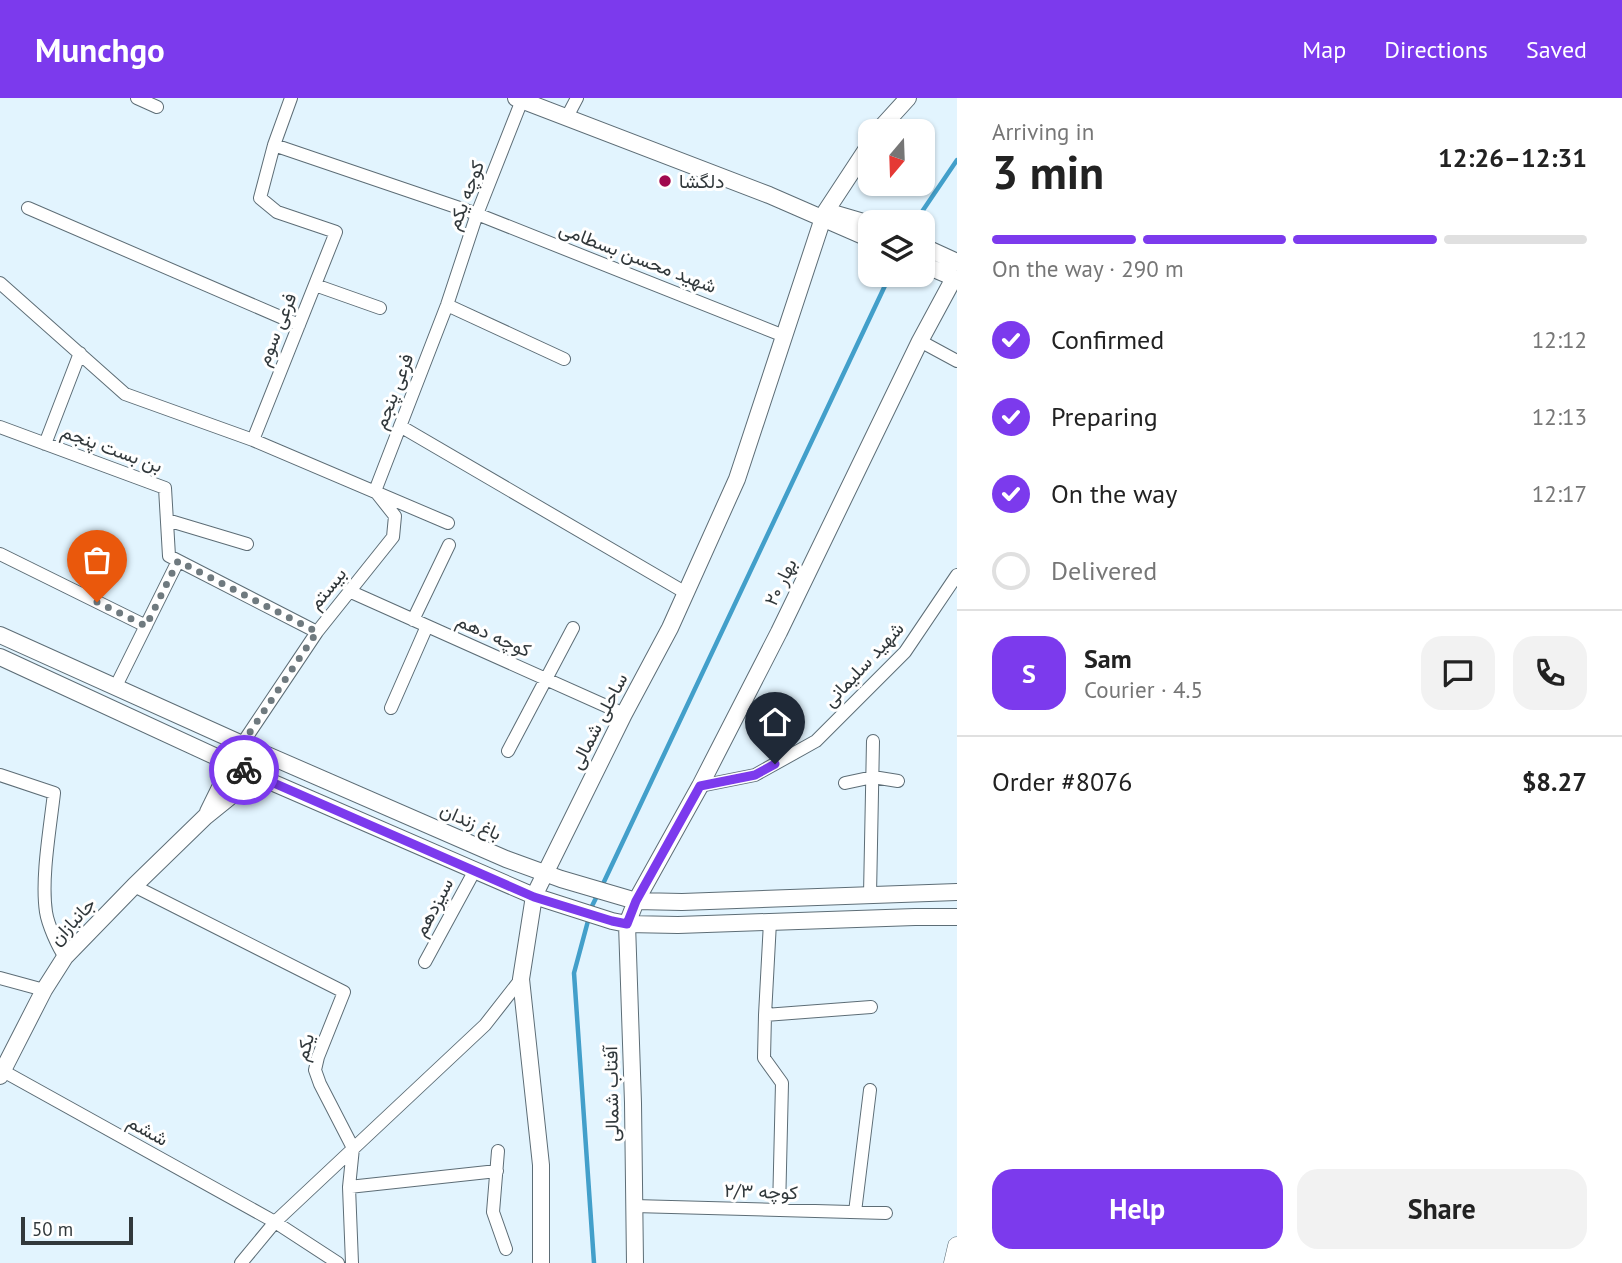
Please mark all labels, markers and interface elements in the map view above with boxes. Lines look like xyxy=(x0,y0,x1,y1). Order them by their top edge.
text: Munchgo xyxy=(35,28,165,71)
text: Map xyxy=(1302,34,1346,65)
text: Directions xyxy=(1384,34,1488,65)
text: Saved xyxy=(1526,34,1587,65)
text: Arriving in xyxy=(992,117,1094,146)
north arrow xyxy=(858,119,934,196)
map controls xyxy=(858,119,935,287)
text: 12:26–12:31 xyxy=(1438,141,1587,174)
text: 3 min xyxy=(992,142,1104,202)
street label: کوچه یکم xyxy=(441,157,491,234)
place label: دلگشا xyxy=(679,169,724,193)
marker: دلگشا xyxy=(657,173,673,189)
button: layers xyxy=(858,210,935,287)
street label: شهید محسن بسطامی xyxy=(556,216,720,298)
text: On the way · 290 m xyxy=(992,254,1184,283)
street label: فرعی سوم xyxy=(251,289,302,369)
icon: check xyxy=(992,321,1030,359)
text: Confirmed xyxy=(1051,323,1164,356)
text: 12:12 xyxy=(1532,325,1587,354)
street label: فرعی پنجم xyxy=(368,350,420,433)
icon: check xyxy=(992,398,1030,436)
text: Preparing xyxy=(1051,400,1158,433)
text: 12:13 xyxy=(1532,402,1587,431)
street label: بن بست پنجم xyxy=(57,419,166,479)
icon: check xyxy=(992,475,1030,513)
text: On the way xyxy=(1051,477,1177,510)
text: 12:17 xyxy=(1532,479,1587,508)
pin xyxy=(67,530,127,602)
icon: bag xyxy=(78,541,116,579)
street label: بهار ۲۰ xyxy=(758,554,802,610)
text: Delivered xyxy=(1051,554,1157,587)
street label: بیستم xyxy=(303,562,352,615)
street label: کوچه دهم xyxy=(452,608,535,664)
street label: شهید سلیمانی xyxy=(817,616,909,712)
button: chat xyxy=(1421,636,1495,710)
button: phone xyxy=(1513,636,1587,710)
text: Sam xyxy=(1084,642,1132,675)
text: S xyxy=(1022,657,1036,690)
street label: ساحلی شمالی xyxy=(564,669,632,773)
text: Courier · 4.5 xyxy=(1084,675,1203,704)
pin xyxy=(745,692,805,764)
icon: home xyxy=(756,703,794,741)
courier xyxy=(209,735,279,805)
icon: bike xyxy=(225,751,263,789)
text: Order #8076 xyxy=(992,765,1132,798)
text: $8.27 xyxy=(1522,765,1587,798)
street label: باغ زندان xyxy=(436,797,505,846)
street label: سیزدهم xyxy=(408,874,459,941)
street label: جانبازان xyxy=(44,892,100,950)
street label: یکم xyxy=(289,1031,320,1064)
street label: آفتاب شمالی xyxy=(598,1044,624,1142)
street label: ششم xyxy=(123,1109,173,1152)
button: Help xyxy=(992,1169,1283,1249)
button: Share xyxy=(1297,1169,1587,1249)
street label: کوچه ۲/۳ xyxy=(724,1178,798,1206)
scale bar xyxy=(21,1214,133,1246)
text: 50 m xyxy=(32,1217,73,1241)

